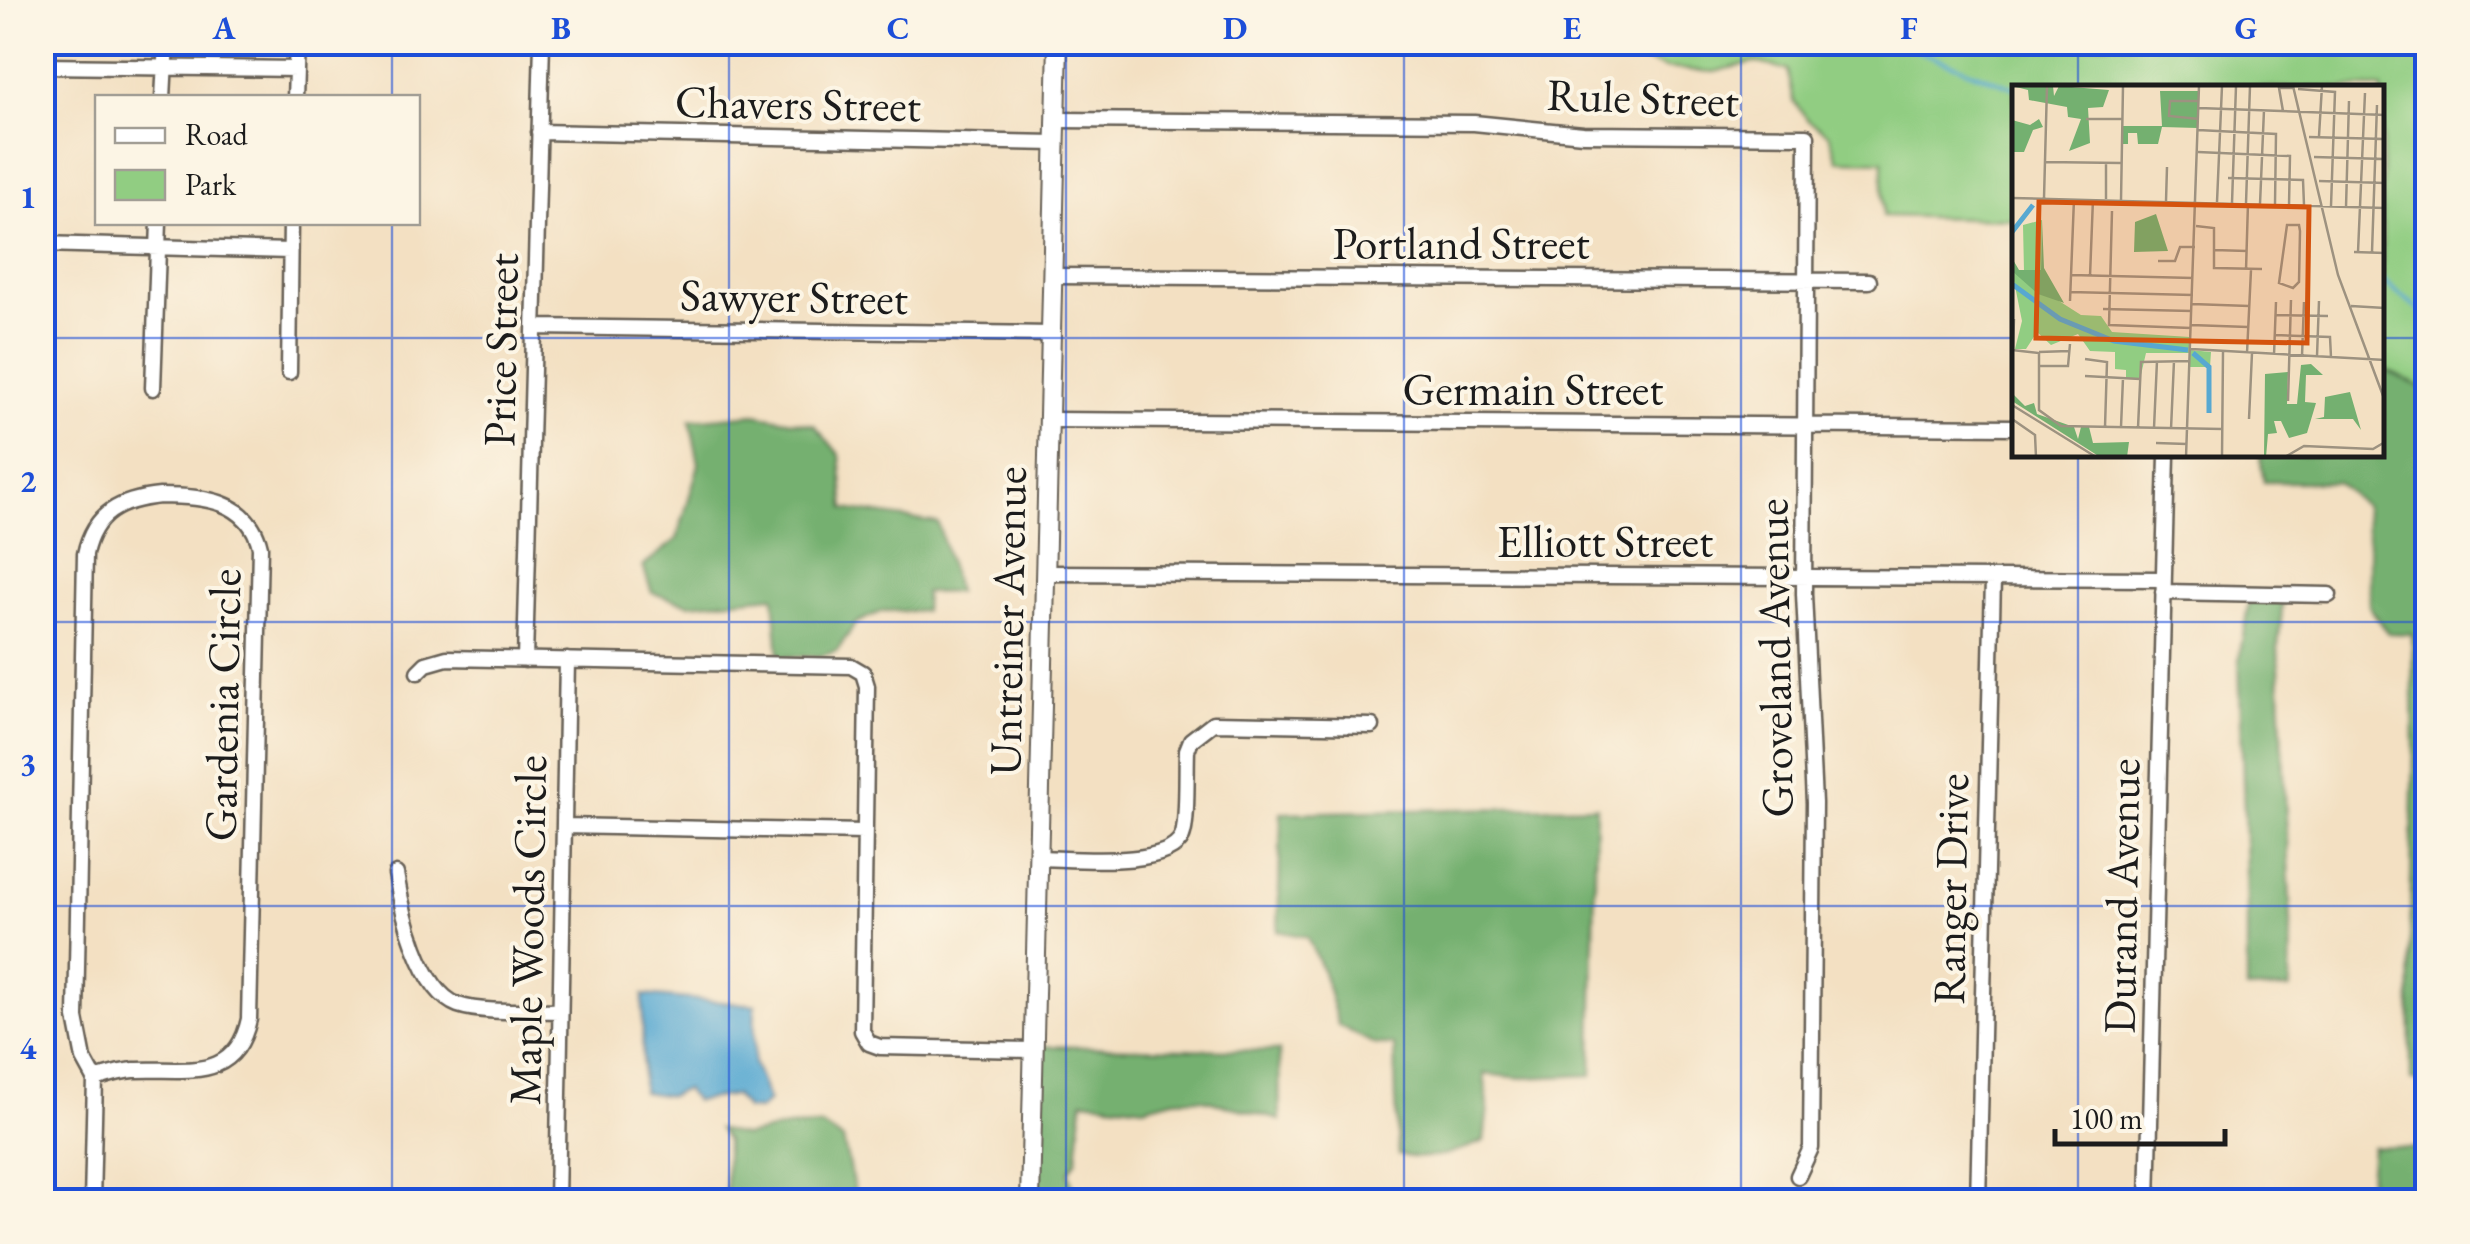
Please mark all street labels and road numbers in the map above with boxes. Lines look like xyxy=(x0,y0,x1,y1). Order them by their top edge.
street label: Rule Street xyxy=(1546,65,1740,129)
street label: Chavers Street xyxy=(675,72,921,134)
street label: Portland Street xyxy=(1332,214,1590,272)
street label: Price Street xyxy=(469,253,531,447)
street label: Sawyer Street xyxy=(680,265,908,327)
street label: Germain Street xyxy=(1402,360,1664,418)
street label: Untreiner Avenue xyxy=(975,466,1039,776)
street label: Groveland Avenue xyxy=(1742,498,1806,818)
street label: Elliott Street xyxy=(1497,512,1713,570)
street label: Gardenia Circle xyxy=(191,568,253,842)
street label: Maple Woods Circle xyxy=(495,755,559,1105)
street label: Durand Avenue xyxy=(2090,758,2152,1034)
street label: Ranger Drive xyxy=(1919,773,1981,1005)

